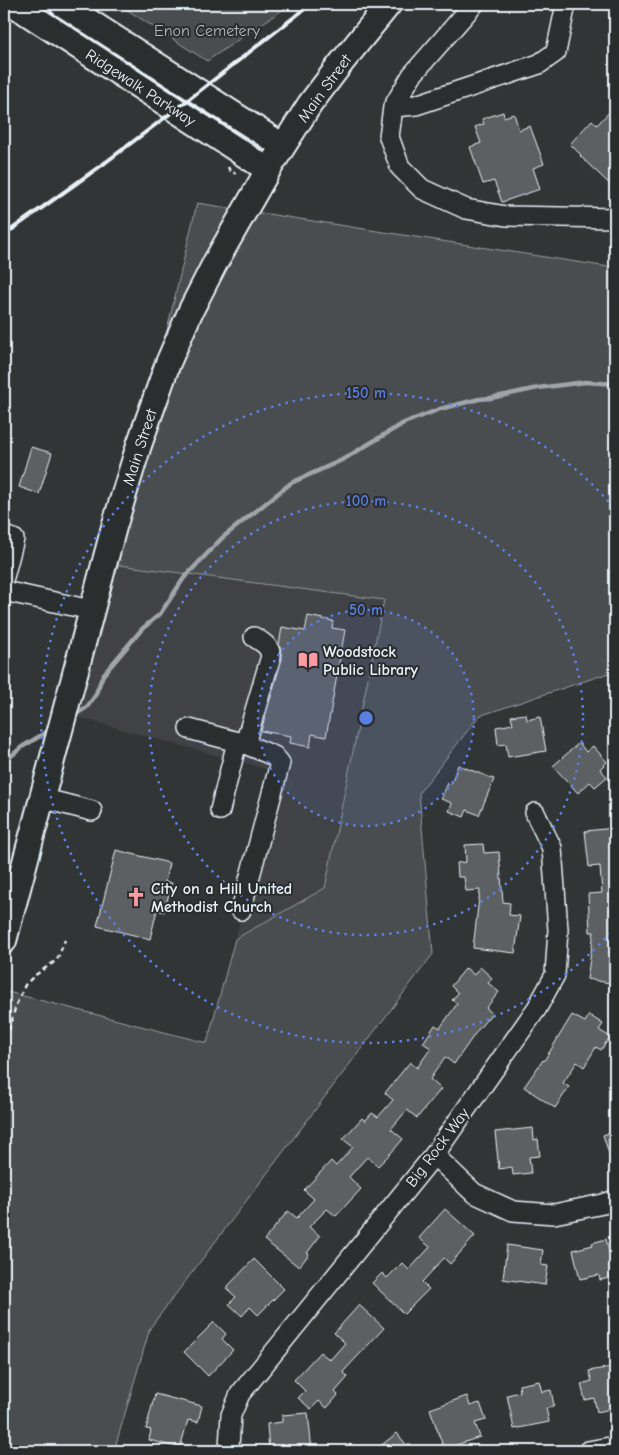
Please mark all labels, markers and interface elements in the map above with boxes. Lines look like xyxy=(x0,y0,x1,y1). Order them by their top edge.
park label: Enon Cemetery xyxy=(154,22,261,40)
street label: Ridgewalk Parkway xyxy=(82,46,200,131)
street label: Main Street xyxy=(294,51,356,126)
text: 150 m xyxy=(346,384,386,402)
street label: Main Street xyxy=(119,406,161,488)
text: 100 m xyxy=(346,492,386,510)
text: 50 m xyxy=(349,601,383,619)
place label: Woodstock Public Library xyxy=(323,643,418,679)
library icon: Woodstock Public Library xyxy=(297,649,319,671)
centre of rings xyxy=(357,709,375,727)
place label: City on a Hill United Methodist Church xyxy=(151,880,292,916)
church icon: City on a Hill United Methodist Church xyxy=(125,886,147,908)
street label: Big Rock Way xyxy=(402,1104,474,1191)

